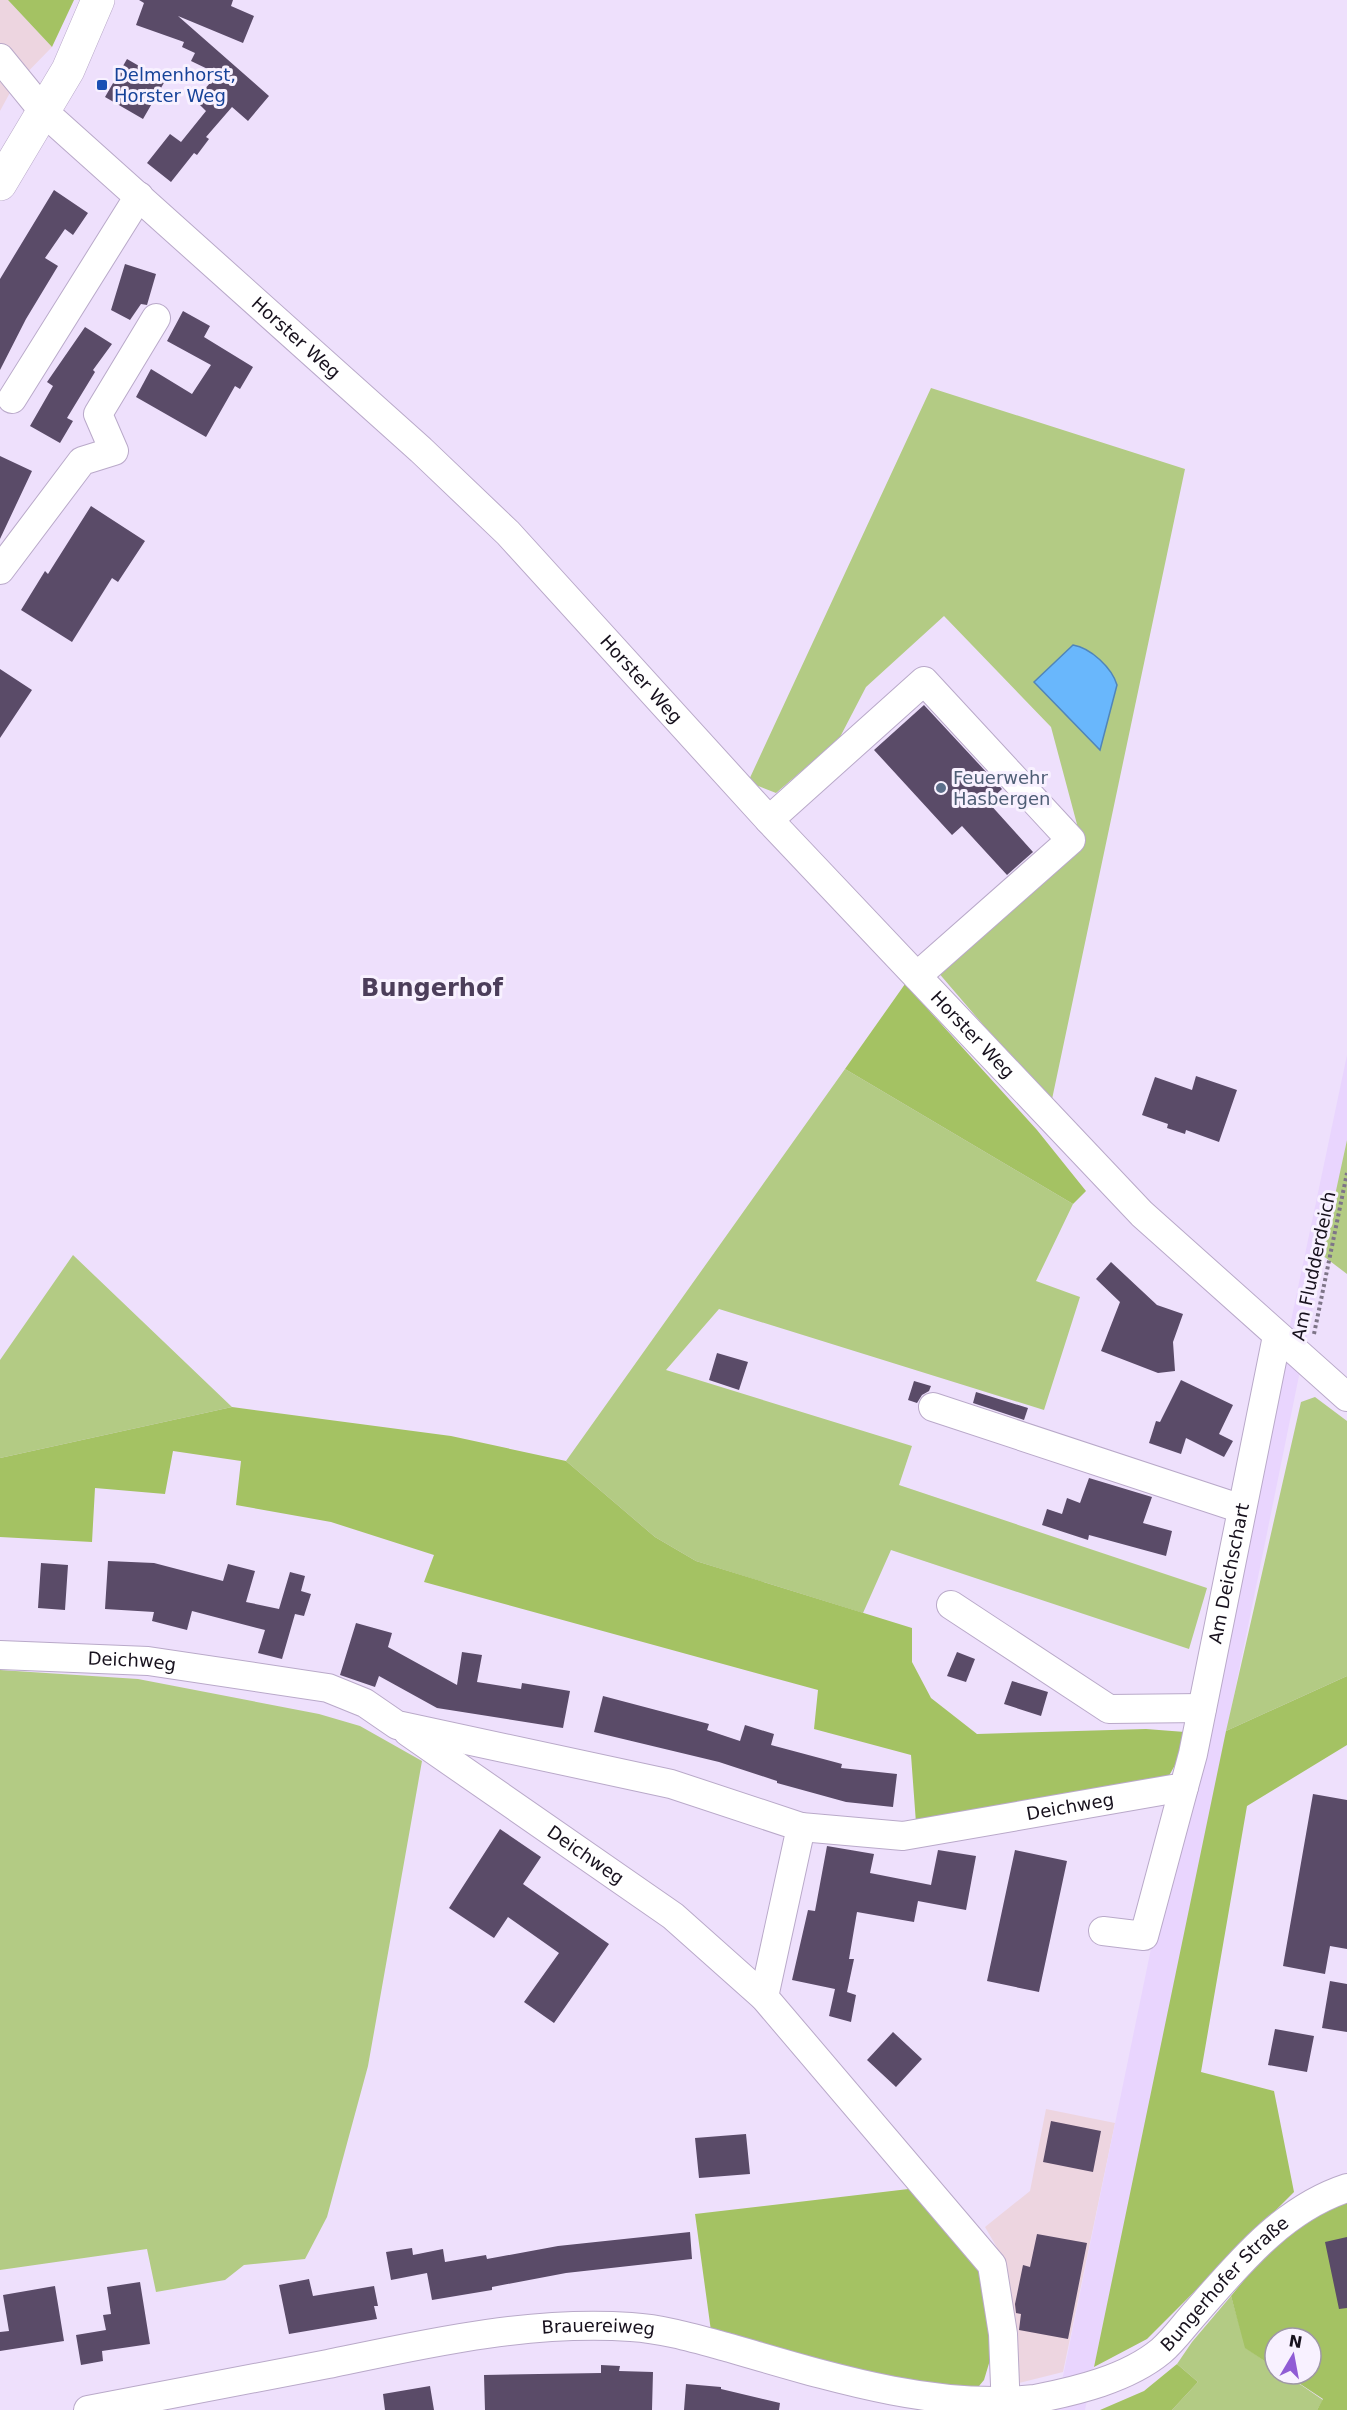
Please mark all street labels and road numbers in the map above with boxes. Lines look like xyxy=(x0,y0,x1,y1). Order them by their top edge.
street label: Horster Weg xyxy=(248,292,345,383)
street label: Horster Weg xyxy=(596,631,687,727)
street label: Horster Weg xyxy=(927,987,1019,1082)
street label: Am Fludderdeich xyxy=(1287,1189,1340,1342)
street label: Am Deichschart xyxy=(1204,1501,1253,1646)
street label: Deichweg xyxy=(87,1648,177,1675)
street label: Deichweg xyxy=(1025,1788,1115,1824)
street label: Deichweg xyxy=(543,1821,628,1889)
street label: Bungerhofer Straße xyxy=(1156,2212,1292,2356)
street label: Brauereiweg xyxy=(541,2315,657,2340)

